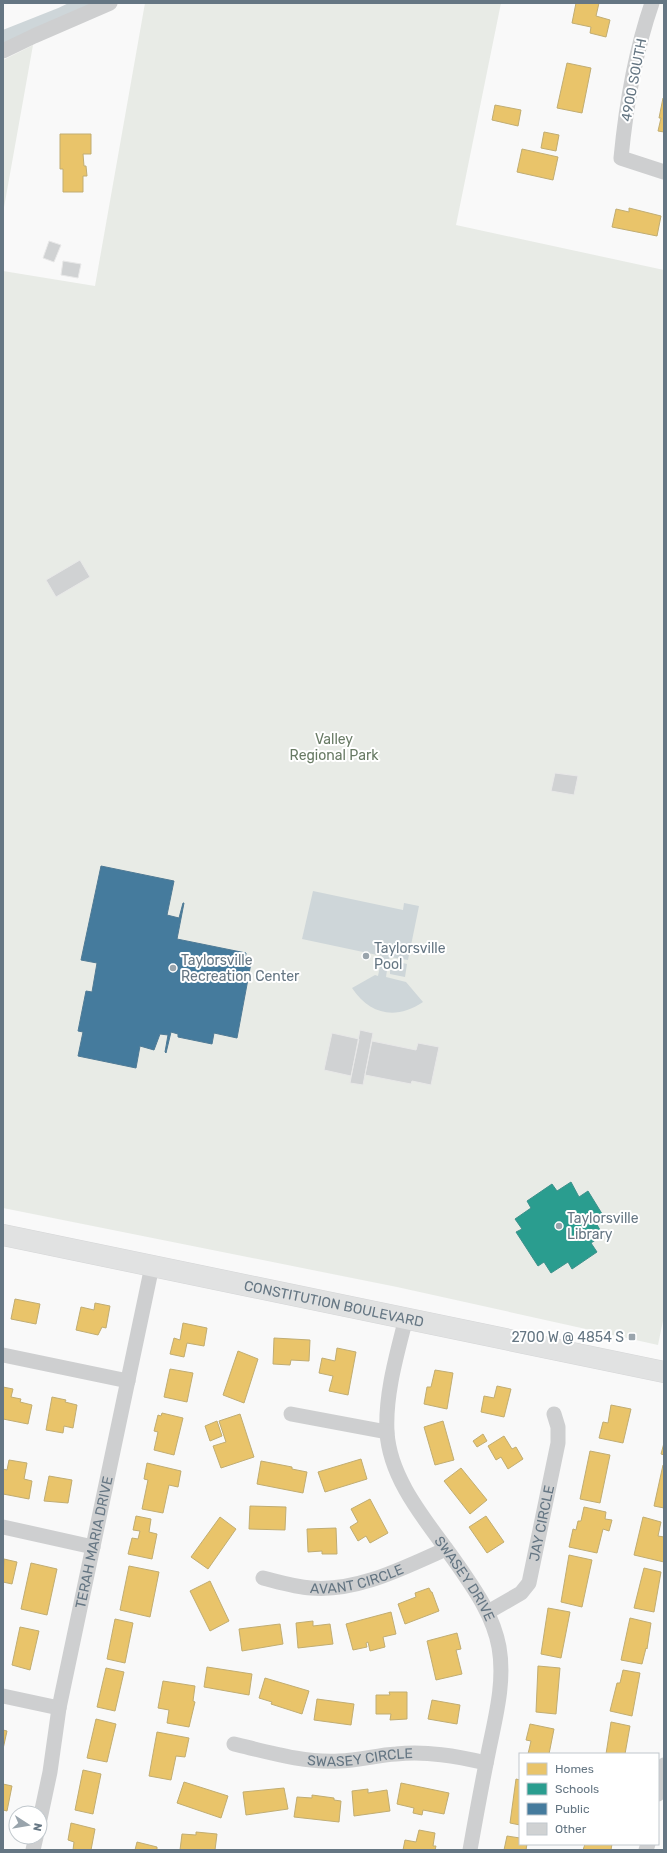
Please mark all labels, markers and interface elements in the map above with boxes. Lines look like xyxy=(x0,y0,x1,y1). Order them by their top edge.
street label: 4900 SOUTH xyxy=(618,37,650,123)
park label: Valley Regional Park xyxy=(290,731,379,764)
place label: Taylorsville Pool xyxy=(374,940,446,973)
marker: Taylorsville Pool xyxy=(361,951,371,961)
place label: Taylorsville Recreation Center xyxy=(181,952,300,985)
marker: Taylorsville Recreation Center xyxy=(168,963,178,973)
place label: Taylorsville Library xyxy=(567,1210,639,1243)
marker: Taylorsville Library xyxy=(554,1221,564,1231)
street label: CONSTITUTION BOULEVARD xyxy=(243,1277,425,1331)
place label: 2700 W @ 4854 S xyxy=(511,1329,624,1346)
marker: 2700 W @ 4854 S xyxy=(627,1332,637,1342)
street label: TERAH MARIA DRIVE xyxy=(72,1475,116,1610)
street label: JAY CIRCLE xyxy=(525,1484,558,1563)
street label: SWASEY DRIVE xyxy=(431,1533,499,1624)
street label: AVANT CIRCLE xyxy=(310,1560,406,1597)
street label: SWASEY CIRCLE xyxy=(306,1745,413,1770)
legend xyxy=(519,1753,659,1845)
text: Homes xyxy=(555,1762,594,1776)
text: Schools xyxy=(555,1782,599,1796)
text: Public xyxy=(555,1802,590,1816)
north arrow xyxy=(8,1805,48,1845)
text: N xyxy=(30,1822,44,1832)
text: Other xyxy=(555,1822,587,1836)

